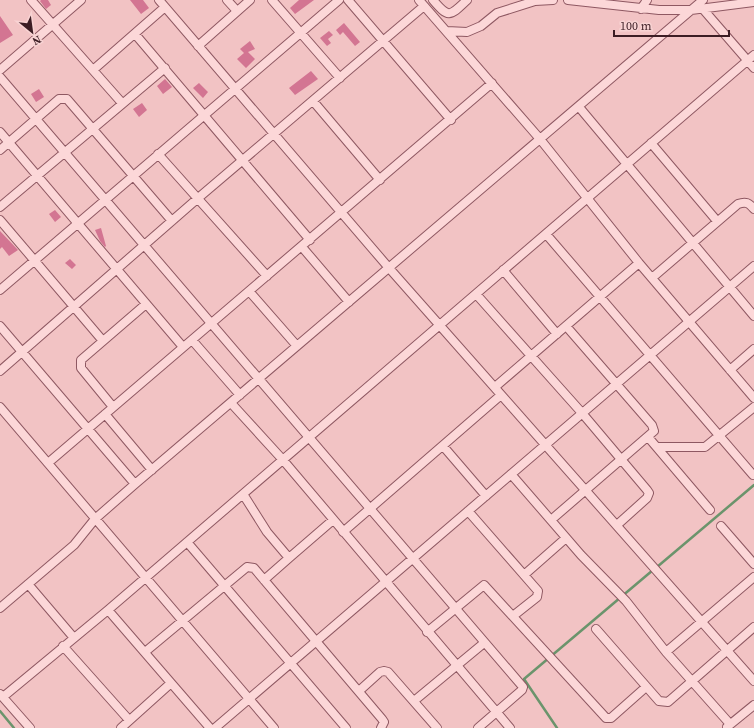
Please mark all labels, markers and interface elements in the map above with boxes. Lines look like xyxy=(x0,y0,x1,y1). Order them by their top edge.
north arrow xyxy=(12,12,52,52)
scale bar xyxy=(614,12,729,38)
text: 100 m xyxy=(620,18,652,34)
text: N xyxy=(29,32,44,49)

